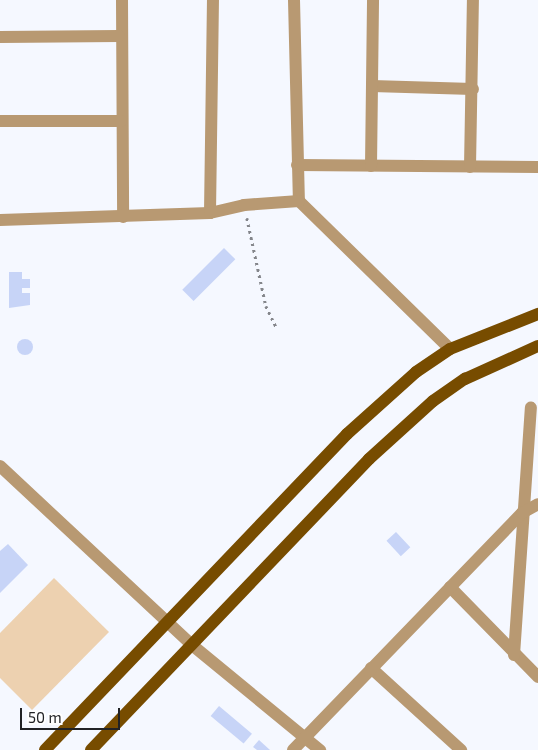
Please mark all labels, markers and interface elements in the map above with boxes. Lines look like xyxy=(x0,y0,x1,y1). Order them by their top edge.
scale bar xyxy=(22,698,122,730)
text: 50 m xyxy=(28,708,62,726)

